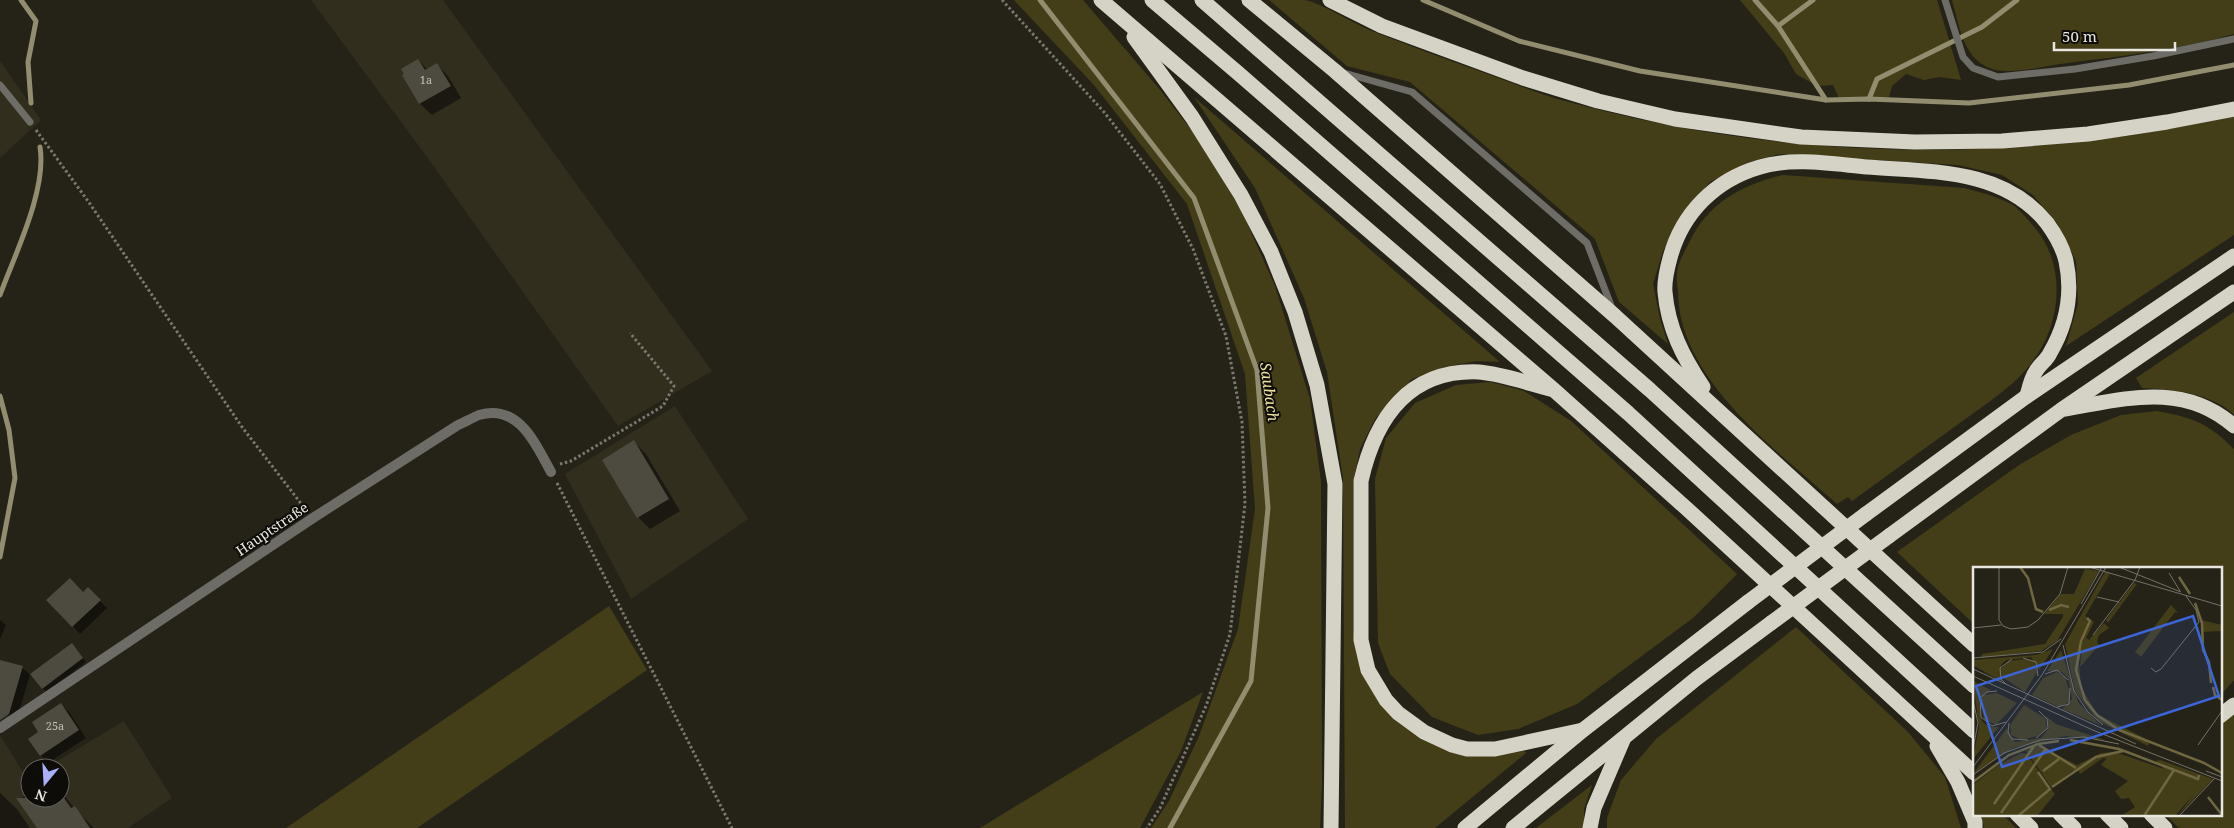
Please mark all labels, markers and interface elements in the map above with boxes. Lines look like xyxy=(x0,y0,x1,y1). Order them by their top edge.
scale bar xyxy=(2054,20,2175,52)
text: 50 m xyxy=(2062,26,2097,46)
house number: 1a xyxy=(420,72,432,87)
water label: Saubach xyxy=(1256,361,1284,423)
street label: Hauptstraße xyxy=(232,497,312,560)
inset map xyxy=(1973,567,2222,816)
house number: 25a xyxy=(46,718,64,733)
north arrow xyxy=(20,758,70,808)
text: N xyxy=(33,785,49,807)

